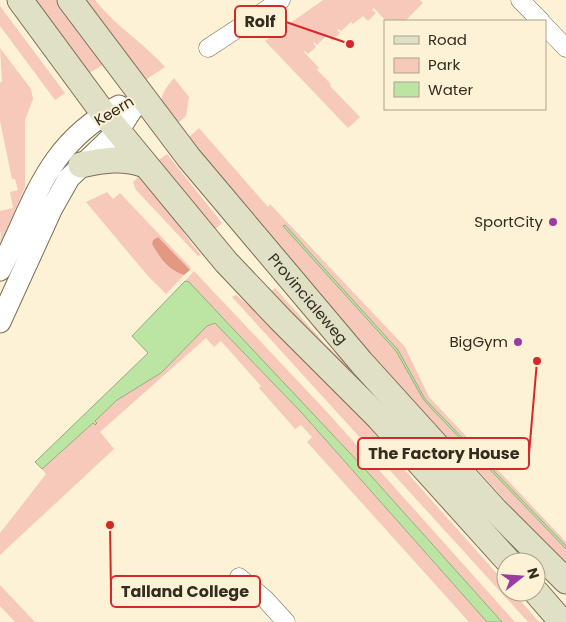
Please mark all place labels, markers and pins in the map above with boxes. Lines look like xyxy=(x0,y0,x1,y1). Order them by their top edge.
callout: Rolf xyxy=(235,6,286,37)
place label: SportCity xyxy=(474,211,544,232)
marker: SportCity xyxy=(547,216,559,228)
place label: BigGym xyxy=(449,331,508,352)
marker: BigGym xyxy=(512,336,524,348)
callout: The Factory House xyxy=(358,438,529,469)
callout: Talland College xyxy=(111,576,260,607)

